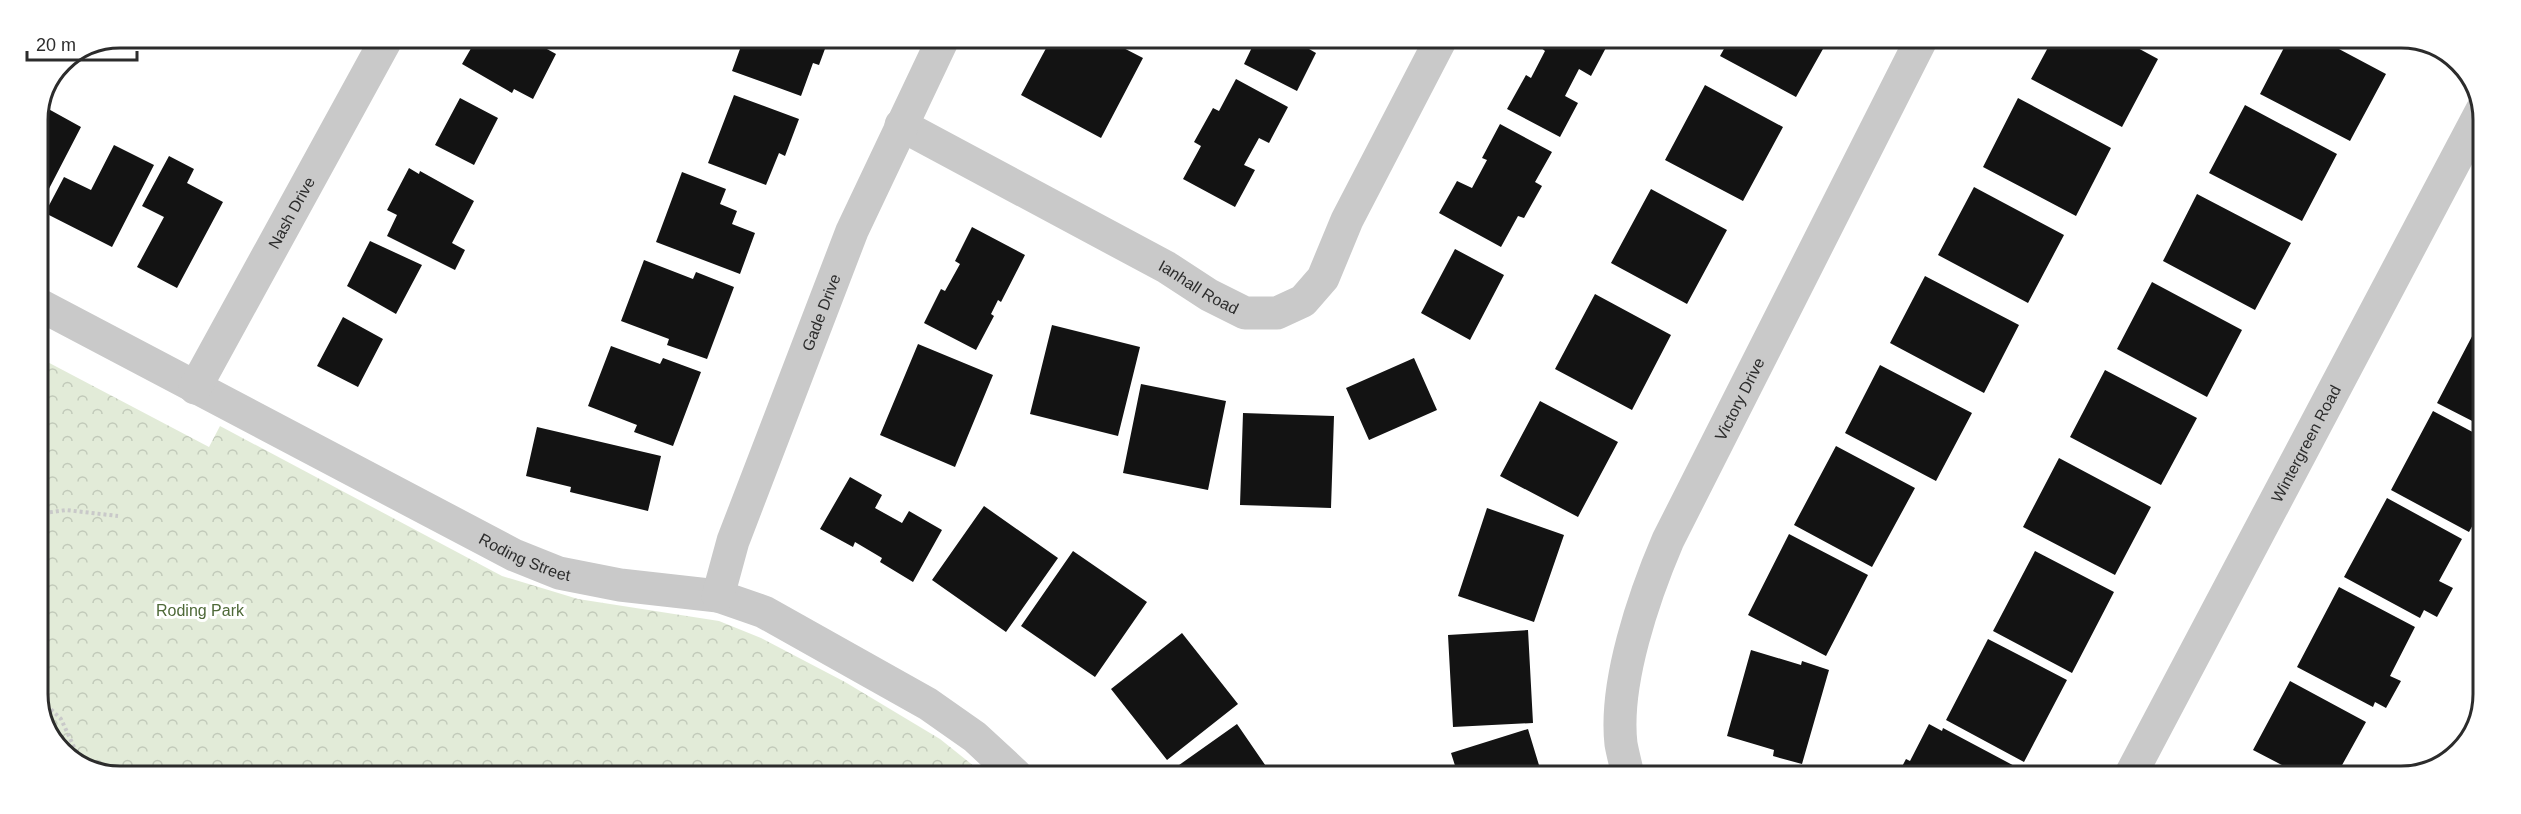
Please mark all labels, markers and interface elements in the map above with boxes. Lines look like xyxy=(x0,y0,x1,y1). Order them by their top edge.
scale bar xyxy=(27,24,136,62)
text: 20 m xyxy=(36,35,76,55)
street label: Nash Drive xyxy=(265,174,318,252)
street label: Ianhall Road xyxy=(1156,257,1241,317)
street label: Gade Drive xyxy=(799,272,844,353)
street label: Victory Drive xyxy=(1712,355,1768,443)
street label: Wintergreen Road xyxy=(2268,382,2344,505)
street label: Roding Street xyxy=(476,530,572,584)
park label: Roding Park xyxy=(156,602,245,619)

